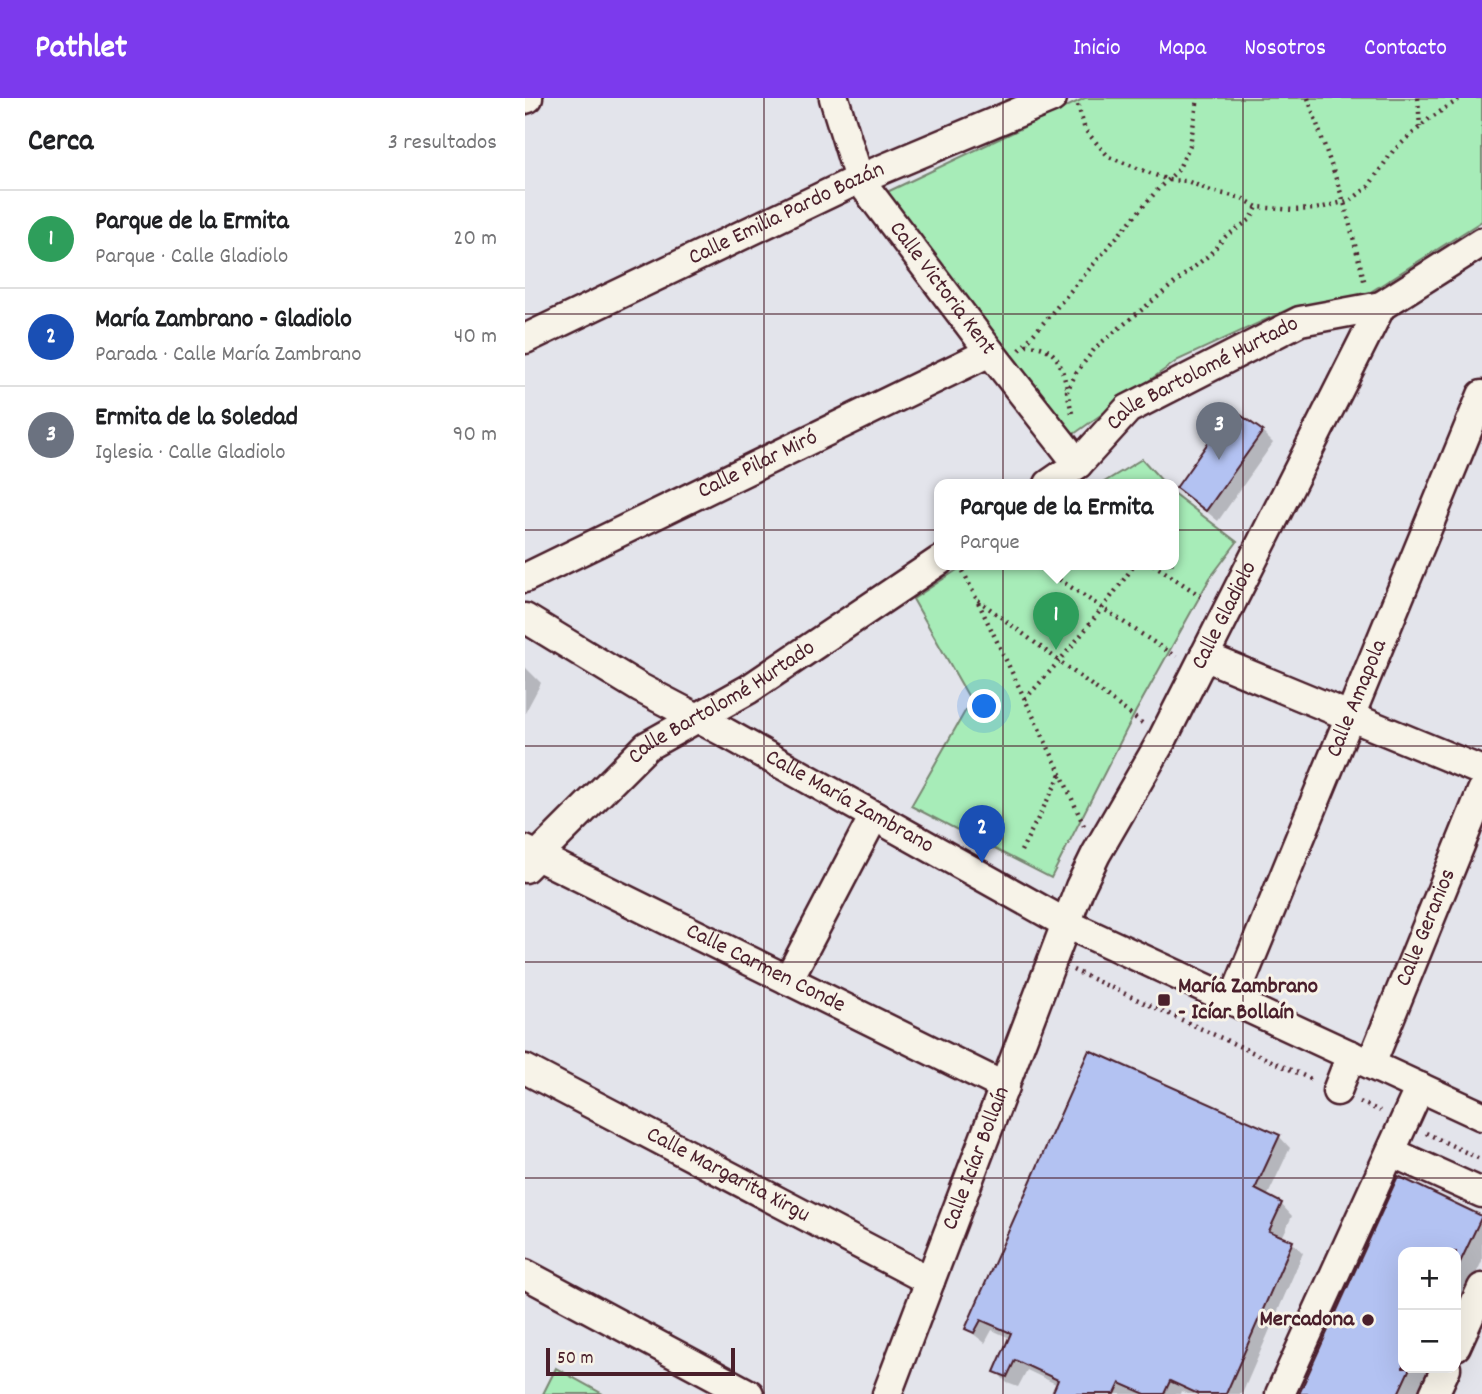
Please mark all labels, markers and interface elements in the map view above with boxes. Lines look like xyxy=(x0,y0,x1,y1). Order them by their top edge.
text: Pathlet xyxy=(35,26,127,73)
text: Inicio xyxy=(1073,32,1121,66)
text: Mapa xyxy=(1159,32,1206,66)
text: Nosotros xyxy=(1244,32,1326,66)
text: Contacto xyxy=(1364,32,1447,66)
text: Cerca xyxy=(28,122,93,165)
text: 3 resultados xyxy=(388,127,497,160)
street label: Calle Emilia Pardo Bazán xyxy=(683,154,890,275)
text: Parque de la Ermita xyxy=(95,204,289,241)
street label: Calle Victoria Kent xyxy=(880,214,1003,362)
text: 1 xyxy=(48,223,54,256)
text: 20 m xyxy=(453,223,497,256)
text: Parque · Calle Gladiolo xyxy=(95,241,288,274)
text: María Zambrano - Gladiolo xyxy=(95,302,352,339)
street label: Calle Bartolomé Hurtado xyxy=(1099,308,1305,439)
text: 2 xyxy=(46,321,56,354)
text: 40 m xyxy=(454,321,497,354)
text: Parada · Calle María Zambrano xyxy=(95,339,361,372)
text: Ermita de la Soledad xyxy=(95,400,298,437)
pin: 3 xyxy=(1196,402,1242,460)
text: 3 xyxy=(46,419,56,452)
text: 90 m xyxy=(453,419,497,452)
street label: Calle Pilar Miró xyxy=(692,422,824,508)
text: Iglesia · Calle Gladiolo xyxy=(95,437,286,470)
popup xyxy=(934,479,1179,570)
text: Parque de la Ermita xyxy=(960,490,1153,527)
text: Parque xyxy=(960,527,1020,560)
street label: Calle Gladiolo xyxy=(1183,556,1266,676)
pin: 1 xyxy=(1033,592,1079,650)
street label: Calle Bartolomé Hurtado xyxy=(620,632,822,773)
street label: Calle Amapola xyxy=(1318,633,1397,763)
your location xyxy=(967,689,1001,723)
street label: Calle María Zambrano xyxy=(759,742,940,863)
pin: 2 xyxy=(959,805,1005,863)
street label: Calle Geranios xyxy=(1388,864,1465,992)
street label: Calle Carmen Conde xyxy=(680,915,851,1022)
place label: María Zambrano - Icíar Bollaín xyxy=(1178,971,1318,1030)
marker: María Zambrano - Icíar Bollaín xyxy=(1156,992,1172,1008)
street label: Calle Icíar Bollaín xyxy=(934,1082,1019,1235)
street label: Calle Margarita Xirgu xyxy=(640,1119,815,1232)
map controls xyxy=(1398,1247,1461,1373)
button: + xyxy=(1398,1247,1461,1310)
place label: Mercadona xyxy=(1259,1304,1355,1337)
button: − xyxy=(1398,1310,1461,1373)
marker: Mercadona xyxy=(1360,1312,1376,1328)
scale bar xyxy=(546,1345,735,1377)
text: 50 m xyxy=(557,1346,594,1373)

